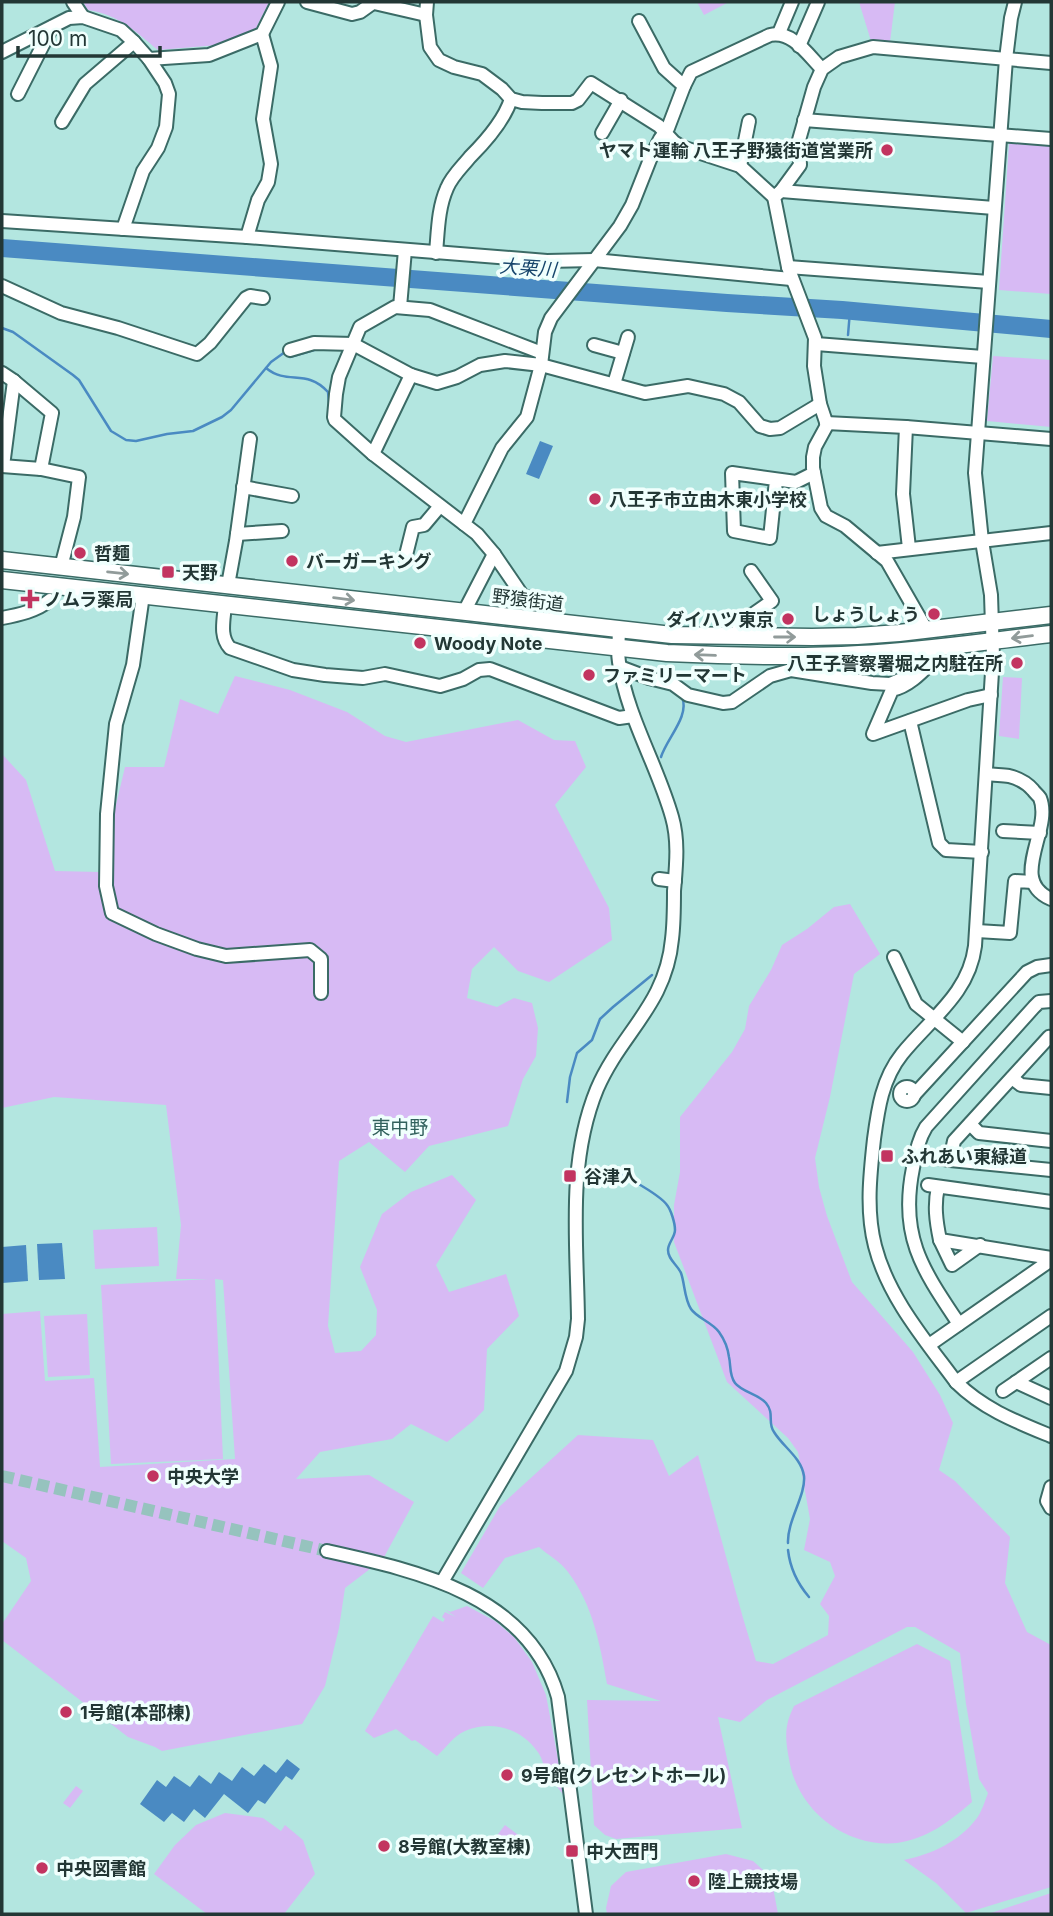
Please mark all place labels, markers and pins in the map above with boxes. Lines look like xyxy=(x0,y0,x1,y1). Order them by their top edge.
place label: ヤマト運輸 八王子野猿街道営業所 xyxy=(599,140,873,161)
marker: ヤマト運輸 八王子野猿街道営業所 xyxy=(879,142,895,158)
place label: 八王子市立由木東小学校 xyxy=(609,489,807,510)
marker: 八王子市立由木東小学校 xyxy=(587,491,603,507)
place label: 哲麺 xyxy=(94,543,130,564)
marker: 哲麺 xyxy=(72,545,88,561)
place label: バーガーキング xyxy=(306,551,431,572)
marker: バーガーキング xyxy=(284,553,300,569)
place label: 天野 xyxy=(182,562,218,583)
marker: 天野 xyxy=(160,564,176,580)
place label: ノムラ薬局 xyxy=(44,589,133,610)
marker: ノムラ薬局 xyxy=(22,591,38,607)
place label: しょうしょう xyxy=(812,604,920,625)
marker: しょうしょう xyxy=(926,606,942,622)
place label: ダイハツ東京 xyxy=(666,609,774,630)
marker: ダイハツ東京 xyxy=(780,611,796,627)
place label: Woody Note xyxy=(434,633,543,654)
marker: Woody Note xyxy=(412,635,428,651)
place label: 八王子警察署堀之内駐在所 xyxy=(787,653,1003,674)
marker: 八王子警察署堀之内駐在所 xyxy=(1009,655,1025,671)
place label: ファミリーマート xyxy=(603,665,747,686)
marker: ファミリーマート xyxy=(581,667,597,683)
place label: ふれあい東緑道 xyxy=(901,1146,1027,1167)
marker: ふれあい東緑道 xyxy=(879,1148,895,1164)
place label: 谷津入 xyxy=(584,1166,638,1187)
marker: 谷津入 xyxy=(562,1168,578,1184)
place label: 中央大学 xyxy=(167,1466,239,1487)
marker: 中央大学 xyxy=(145,1468,161,1484)
place label: 1号館(本部棟) xyxy=(80,1702,191,1723)
marker: 1号館(本部棟) xyxy=(58,1704,74,1720)
place label: 9号館(クレセントホール) xyxy=(521,1765,726,1786)
marker: 9号館(クレセントホール) xyxy=(499,1767,515,1783)
place label: 8号館(大教室棟) xyxy=(398,1836,531,1857)
marker: 8号館(大教室棟) xyxy=(376,1838,392,1854)
place label: 中大西門 xyxy=(586,1841,658,1862)
marker: 中大西門 xyxy=(564,1843,580,1859)
place label: 中央図書館 xyxy=(56,1858,146,1879)
marker: 中央図書館 xyxy=(34,1860,50,1876)
place label: 陸上競技場 xyxy=(708,1871,798,1892)
marker: 陸上競技場 xyxy=(686,1873,702,1889)

